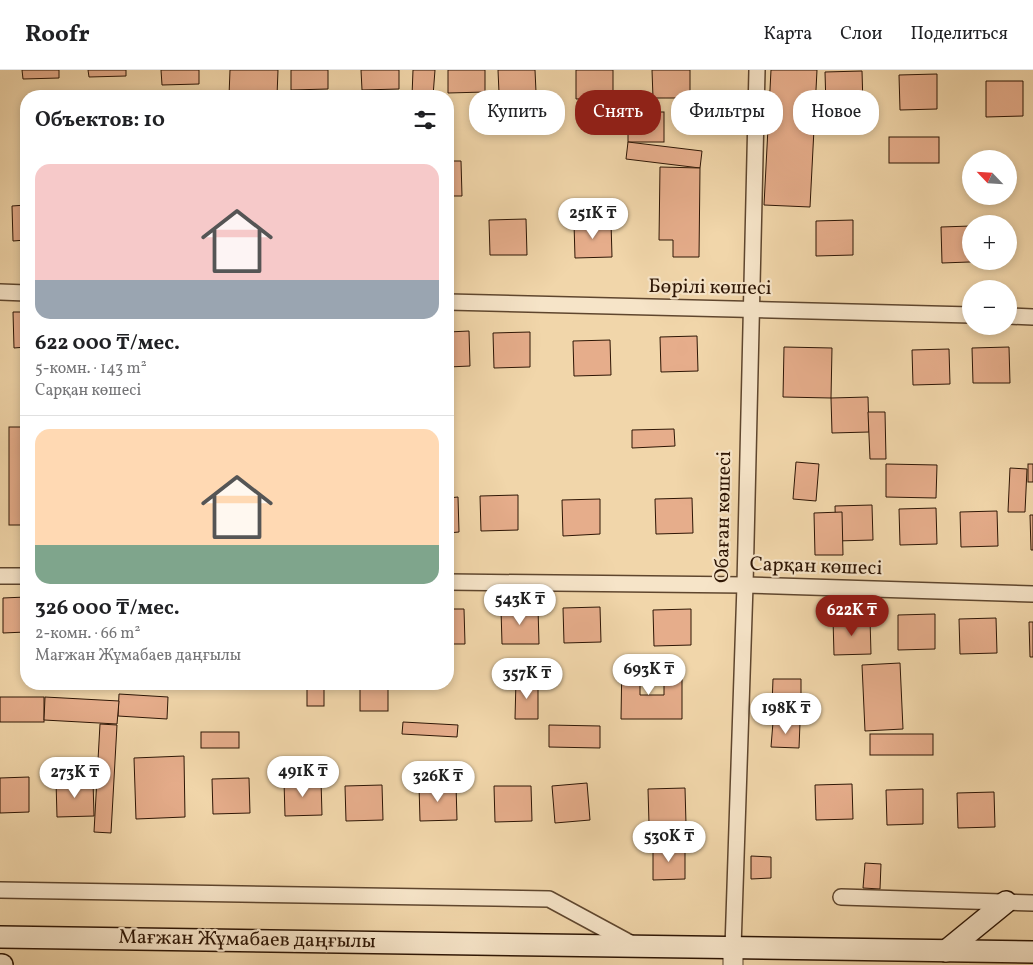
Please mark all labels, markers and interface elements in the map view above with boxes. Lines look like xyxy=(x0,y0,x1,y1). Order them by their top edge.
text: Roofr xyxy=(25,18,90,52)
text: Карта xyxy=(764,22,812,47)
text: Слои xyxy=(840,22,882,47)
text: Поделиться xyxy=(910,22,1008,47)
chip: Купить xyxy=(469,90,565,135)
chip: Снять xyxy=(575,90,661,135)
chip: Фильтры xyxy=(671,90,783,135)
chip: Новое xyxy=(793,90,879,135)
text: Объектов: 10 xyxy=(35,106,165,135)
icon: filters xyxy=(411,106,439,134)
north arrow xyxy=(962,150,1018,205)
map controls xyxy=(962,150,1017,335)
icon: home xyxy=(192,196,282,286)
pin: 251K ₸ xyxy=(552,198,634,240)
text: 251K ₸ xyxy=(569,203,617,225)
button: + xyxy=(962,215,1017,270)
street label: Бөрілі көшесі xyxy=(648,273,772,303)
button: − xyxy=(962,280,1017,335)
text: 622 000 ₸/мес. xyxy=(35,329,180,358)
text: 5-комн. · 143 m² xyxy=(35,358,147,380)
text: Сарқан көшесі xyxy=(35,380,141,402)
street label: Обаған көшесі xyxy=(709,451,739,583)
icon: home xyxy=(192,462,282,552)
street label: Сарқан көшесі xyxy=(749,551,883,583)
pin: 543K ₸ xyxy=(479,584,561,626)
text: 543K ₸ xyxy=(495,589,545,611)
text: 326 000 ₸/мес. xyxy=(35,594,180,623)
pin: 622K ₸ xyxy=(811,594,893,637)
text: 622K ₸ xyxy=(827,600,877,622)
text: 2-комн. · 66 m² xyxy=(35,623,140,645)
text: Мағжан Жұмабаев даңғылы xyxy=(35,645,241,667)
pin: 693K ₸ xyxy=(608,654,690,696)
pin: 357K ₸ xyxy=(486,658,568,700)
text: 693K ₸ xyxy=(624,659,674,681)
text: 357K ₸ xyxy=(503,663,551,685)
pin: 198K ₸ xyxy=(745,692,827,735)
text: 198K ₸ xyxy=(761,698,811,720)
pin: 273K ₸ xyxy=(34,756,116,799)
pin: 491K ₸ xyxy=(262,756,344,798)
pin: 326K ₸ xyxy=(397,760,479,803)
text: 491K ₸ xyxy=(278,761,328,783)
text: 273K ₸ xyxy=(51,762,99,784)
text: 326K ₸ xyxy=(413,766,463,788)
pin: 530K ₸ xyxy=(628,820,710,863)
text: 530K ₸ xyxy=(644,826,694,848)
street label: Мағжан Жұмабаев даңғылы xyxy=(118,924,376,956)

